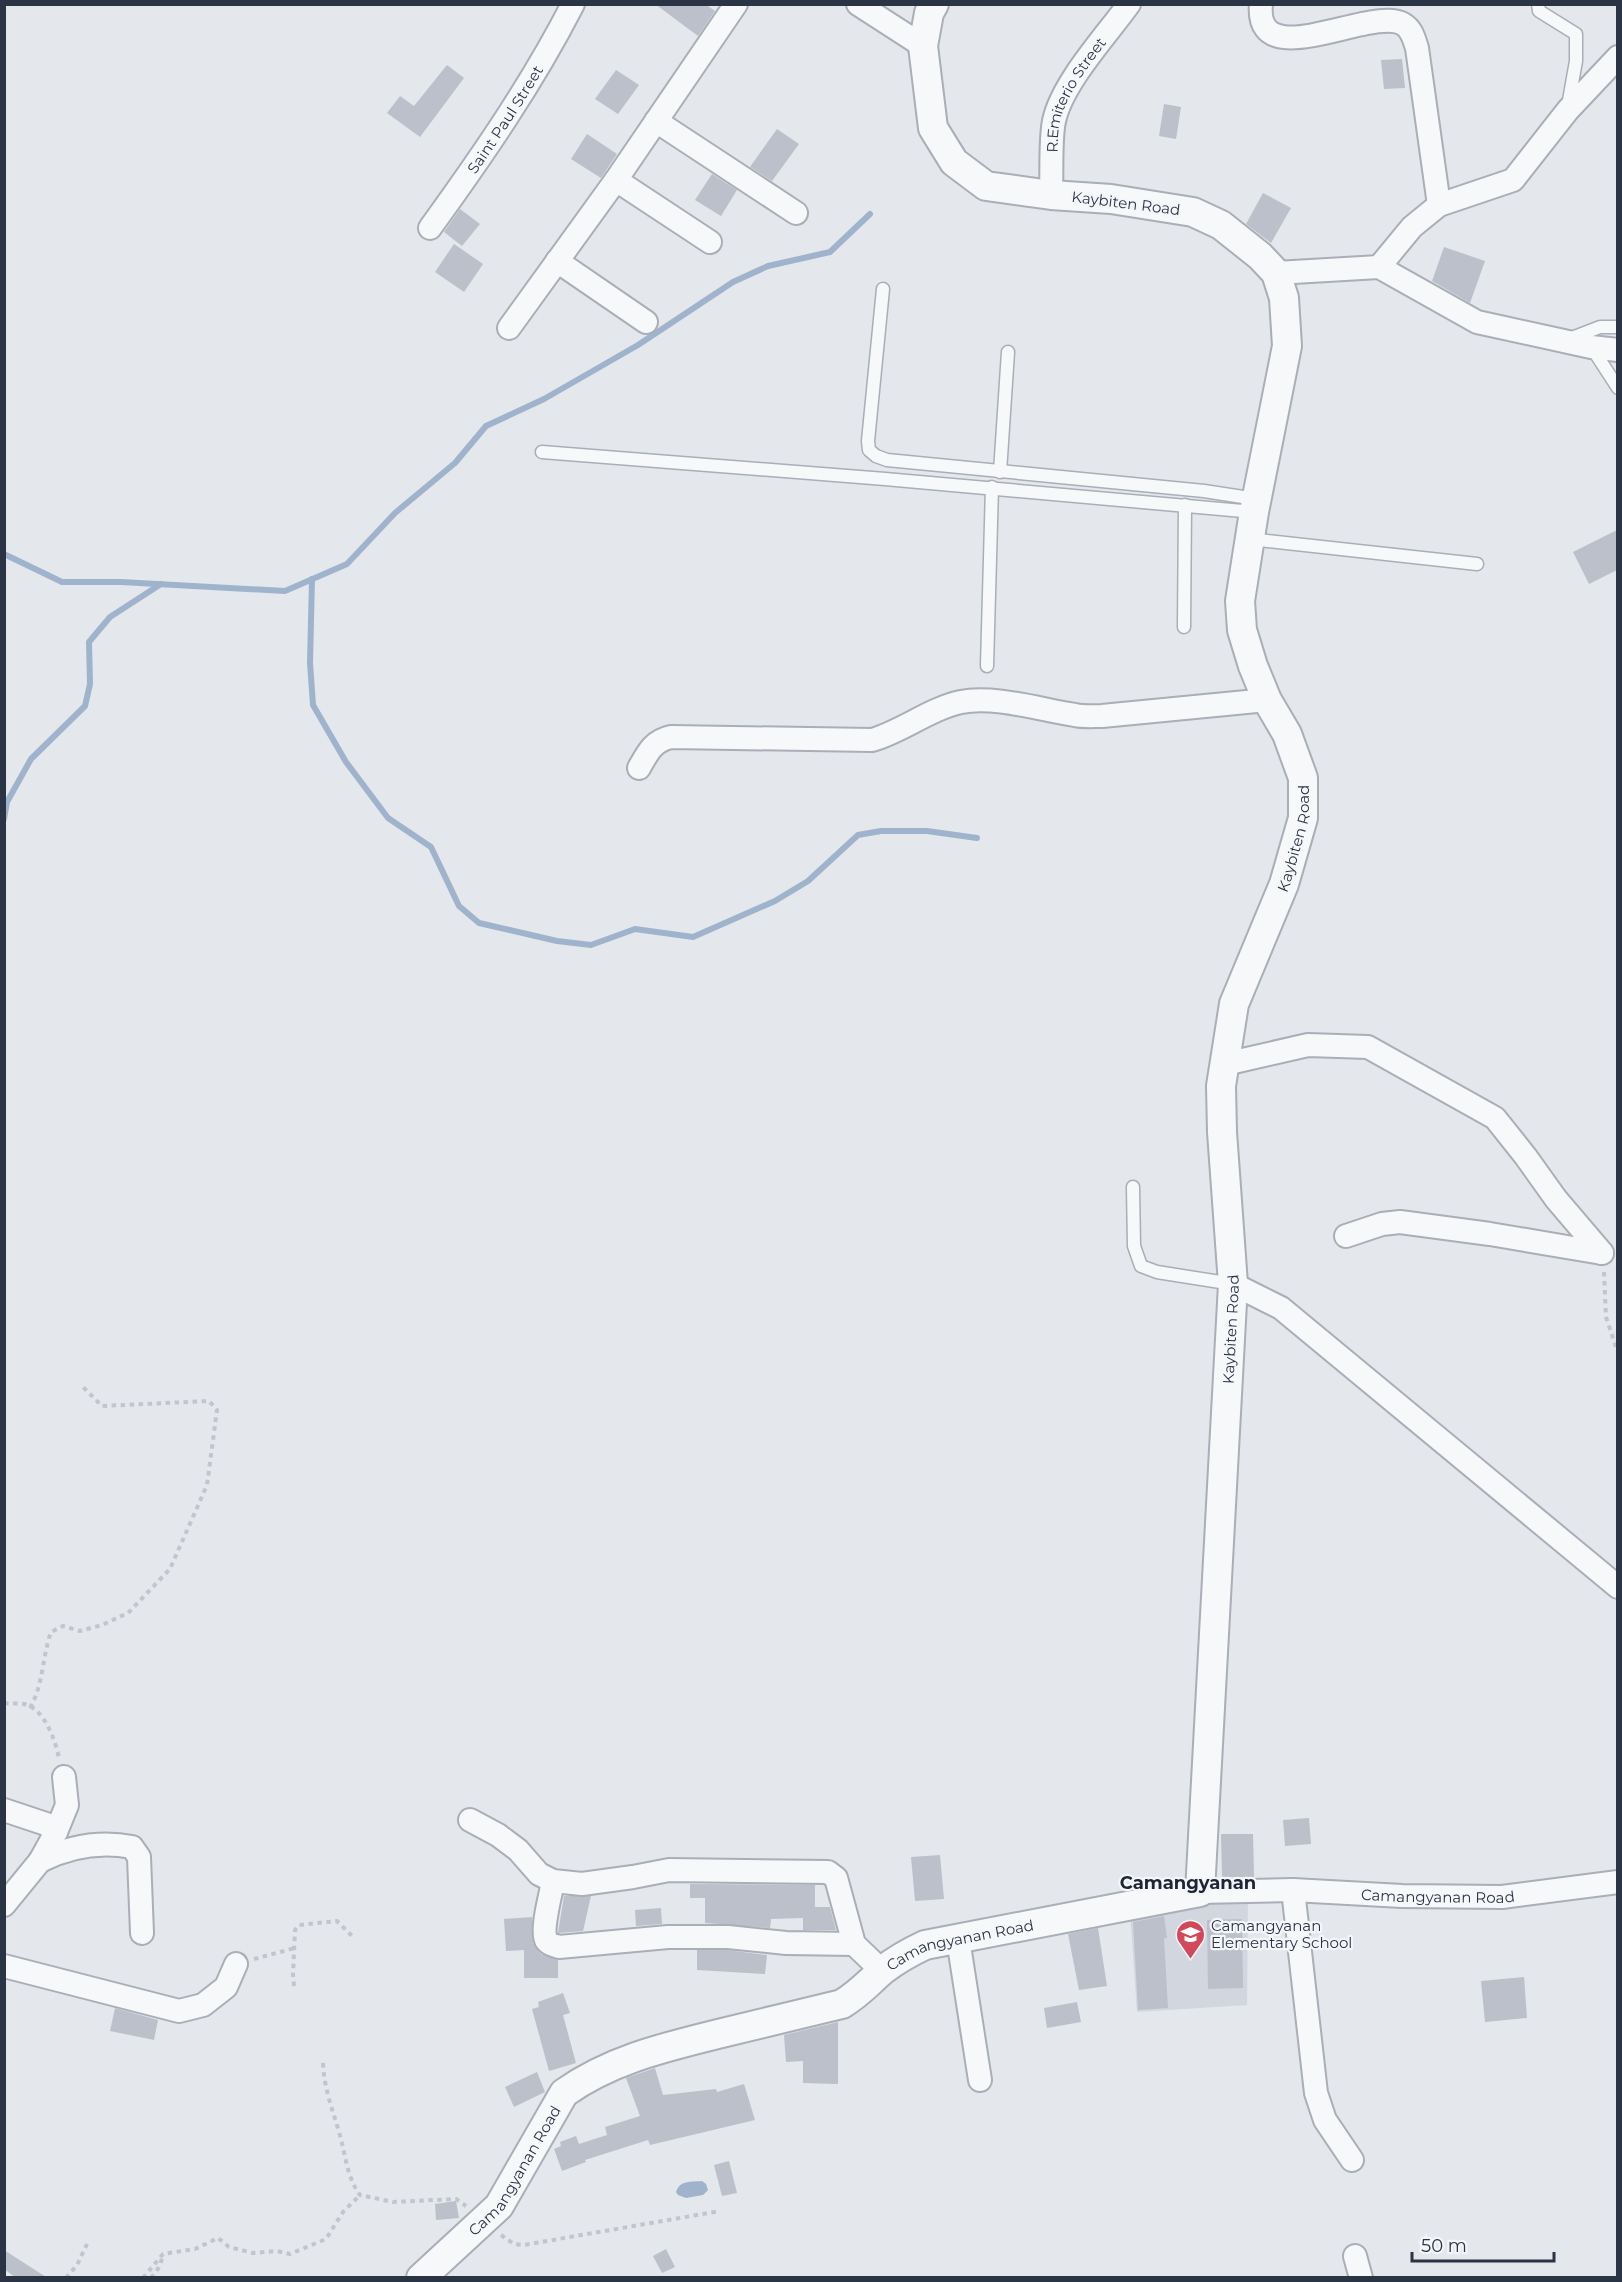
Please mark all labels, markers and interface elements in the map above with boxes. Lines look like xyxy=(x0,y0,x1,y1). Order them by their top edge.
street label: R.Emiterio Street xyxy=(1042,33,1110,153)
street label: Saint Paul Street xyxy=(462,62,547,177)
street label: Kaybiten Road xyxy=(1071,187,1181,219)
street label: Kaybiten Road xyxy=(1272,785,1314,895)
street label: Kaybiten Road xyxy=(1218,1274,1243,1384)
district label: Camangyanan xyxy=(1120,1872,1256,1894)
street label: Camangyanan Road xyxy=(1361,1884,1516,1907)
street label: Camangyanan Road xyxy=(882,1915,1035,1974)
place label: Camangyanan Elementary School xyxy=(1211,1916,1352,1952)
school or university icon: Camangyanan Elementary School xyxy=(1174,1918,1206,1960)
street label: Camangyanan Road xyxy=(464,2102,564,2239)
scale bar xyxy=(1412,2225,1554,2263)
text: 50 m xyxy=(1421,2235,1467,2257)

